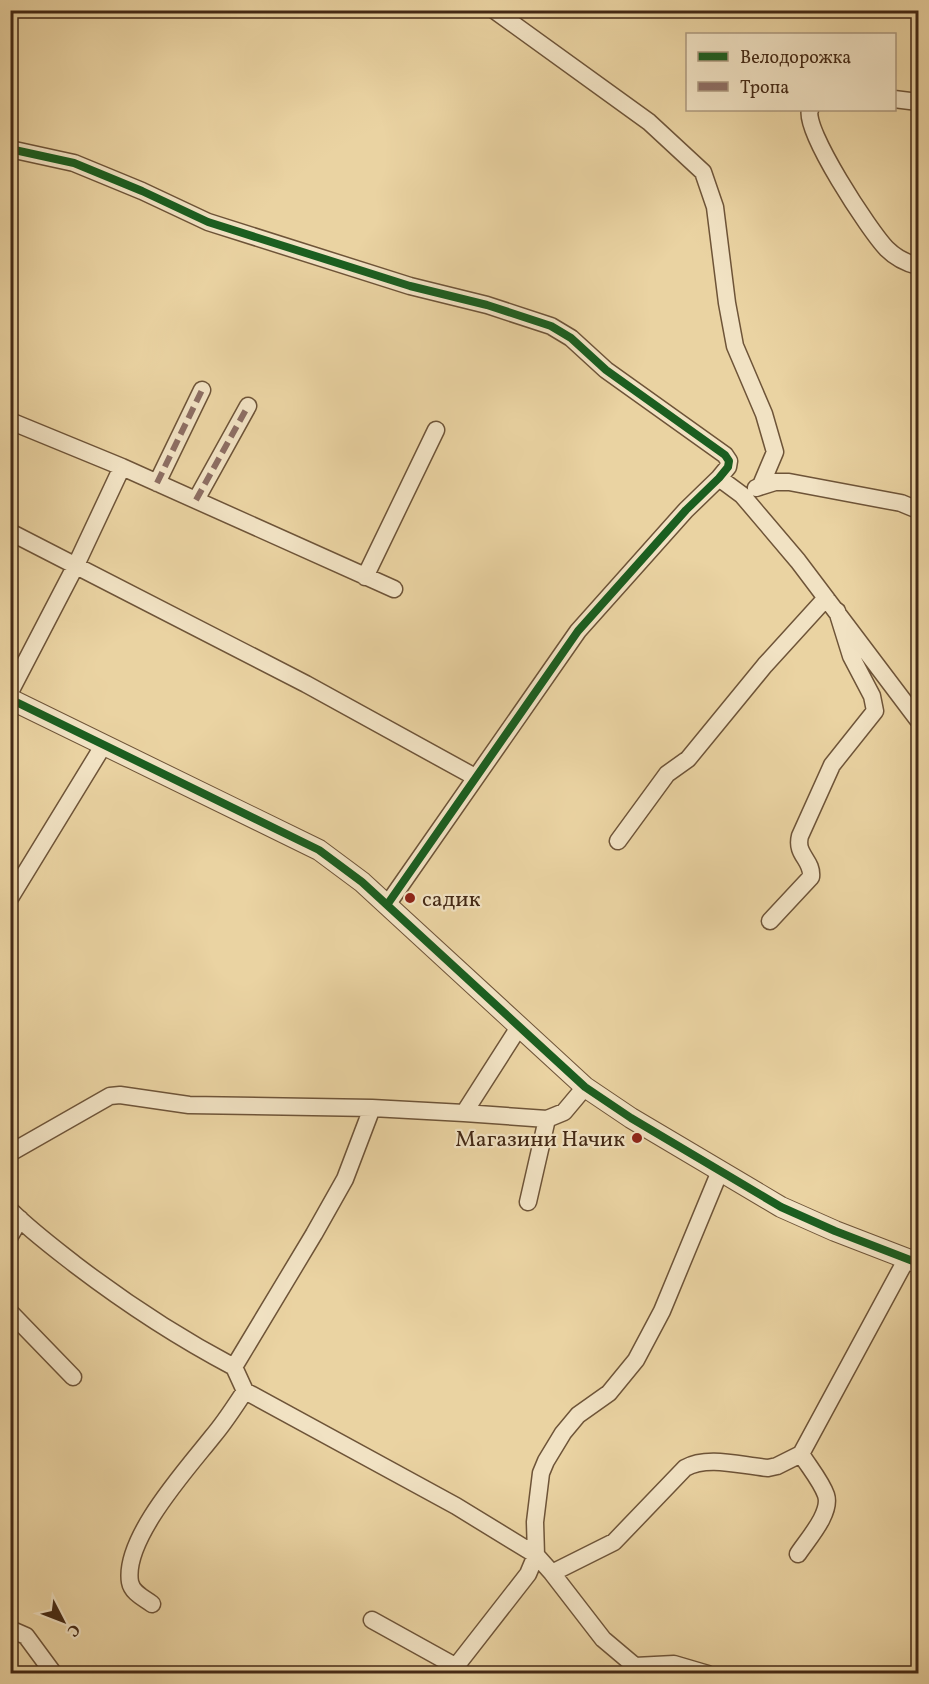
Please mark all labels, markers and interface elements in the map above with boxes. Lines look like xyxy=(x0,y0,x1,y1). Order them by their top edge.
legend xyxy=(686,33,896,111)
text: Велодорожка xyxy=(740,46,851,71)
text: Тропа xyxy=(740,76,789,101)
place label: садик xyxy=(422,885,481,916)
marker: садик xyxy=(403,891,417,905)
place label: Магазини Начик xyxy=(455,1125,625,1156)
marker: Магазини Начик xyxy=(630,1131,644,1145)
north arrow xyxy=(33,1591,93,1651)
text: С xyxy=(61,1619,84,1641)

